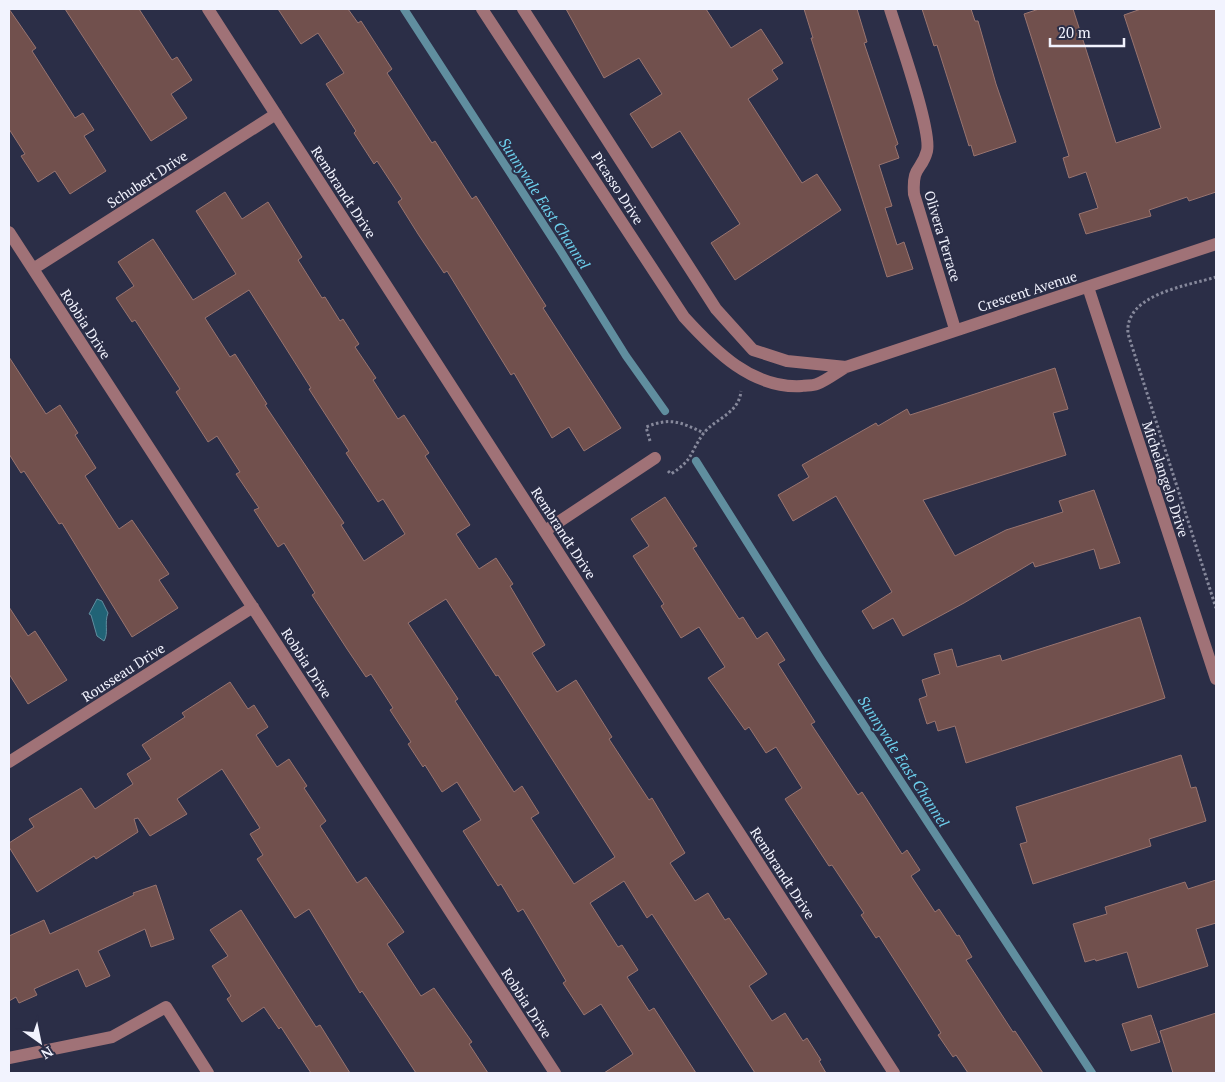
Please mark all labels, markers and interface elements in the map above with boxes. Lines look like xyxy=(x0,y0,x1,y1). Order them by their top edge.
scale bar xyxy=(1050,15,1124,47)
text: 20 m xyxy=(1058,22,1091,42)
water label: Sunnyvale East Channel xyxy=(495,133,596,273)
street label: Rembrandt Drive xyxy=(307,142,381,242)
street label: Schubert Drive xyxy=(103,146,191,212)
street label: Picasso Drive xyxy=(587,148,649,228)
street label: Olivera Terrace xyxy=(920,188,966,284)
street label: Crescent Avenue xyxy=(975,266,1079,316)
street label: Robbia Drive xyxy=(56,285,116,363)
street label: Michelangelo Drive xyxy=(1138,419,1194,539)
street label: Rembrandt Drive xyxy=(527,483,601,583)
street label: Robbia Drive xyxy=(277,624,337,702)
street label: Rousseau Drive xyxy=(78,638,168,706)
water label: Sunnyvale East Channel xyxy=(854,691,955,831)
street label: Rembrandt Drive xyxy=(746,823,820,923)
street label: Robbia Drive xyxy=(497,964,557,1042)
north arrow xyxy=(15,1017,65,1067)
text: N xyxy=(37,1042,57,1064)

